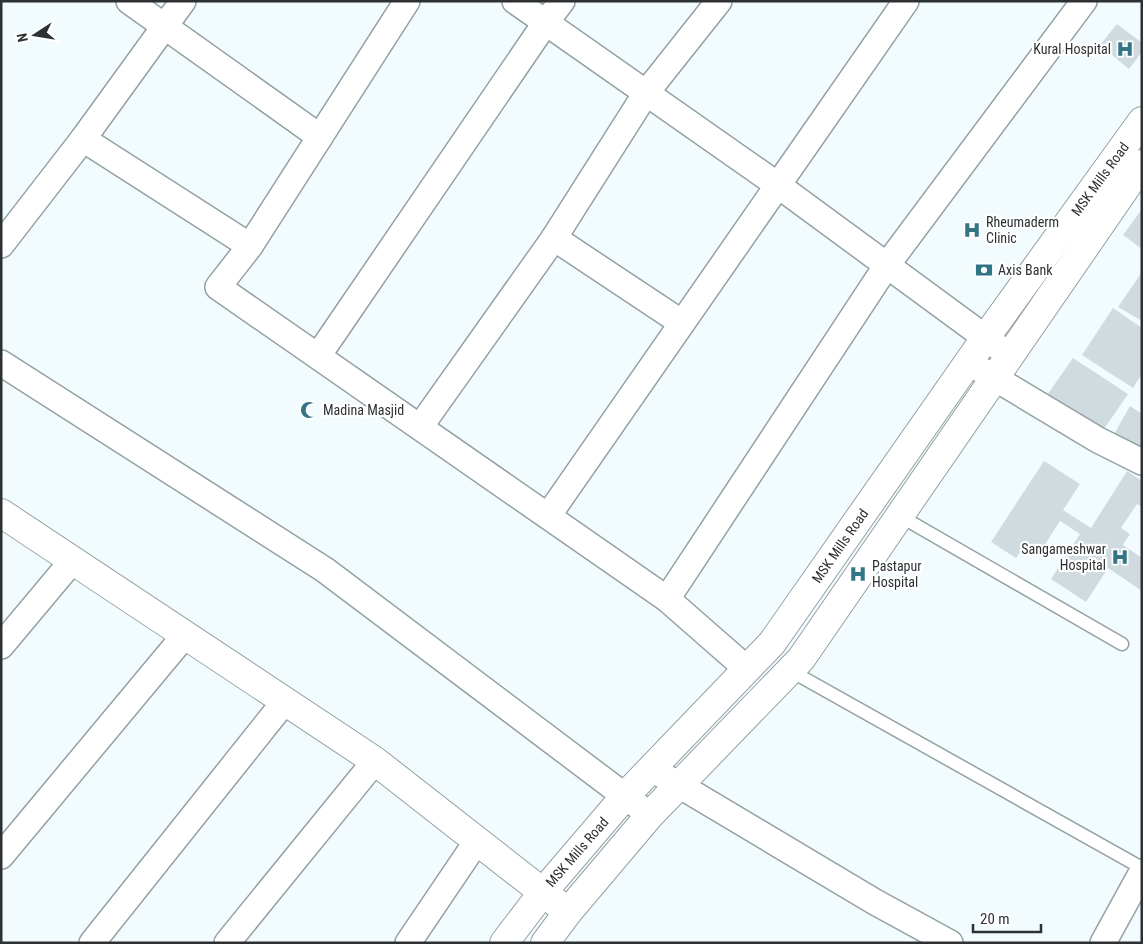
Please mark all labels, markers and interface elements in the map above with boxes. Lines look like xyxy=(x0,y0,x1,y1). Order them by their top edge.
north arrow xyxy=(10,10,60,60)
text: N xyxy=(14,32,31,44)
hospital icon: Kural Hospital xyxy=(1115,39,1135,59)
place label: Kural Hospital xyxy=(1033,41,1111,57)
street label: MSK Mills Road xyxy=(1068,139,1132,219)
place label: Rheumaderm Clinic xyxy=(986,214,1059,246)
hospital icon: Rheumaderm Clinic xyxy=(962,220,982,240)
bank icon: Axis Bank xyxy=(974,260,994,280)
place label: Axis Bank xyxy=(998,262,1053,278)
mosque icon: Madina Masjid xyxy=(299,400,319,420)
place label: Madina Masjid xyxy=(323,402,404,418)
street label: MSK Mills Road xyxy=(809,506,871,586)
place label: Sangameshwar Hospital xyxy=(1021,541,1106,573)
hospital icon: Sangameshwar Hospital xyxy=(1110,547,1130,567)
place label: Pastapur Hospital xyxy=(872,558,922,590)
hospital icon: Pastapur Hospital xyxy=(848,564,868,584)
street label: MSK Mills Road xyxy=(543,814,611,890)
scale bar xyxy=(973,902,1040,934)
text: 20 m xyxy=(980,910,1010,928)

